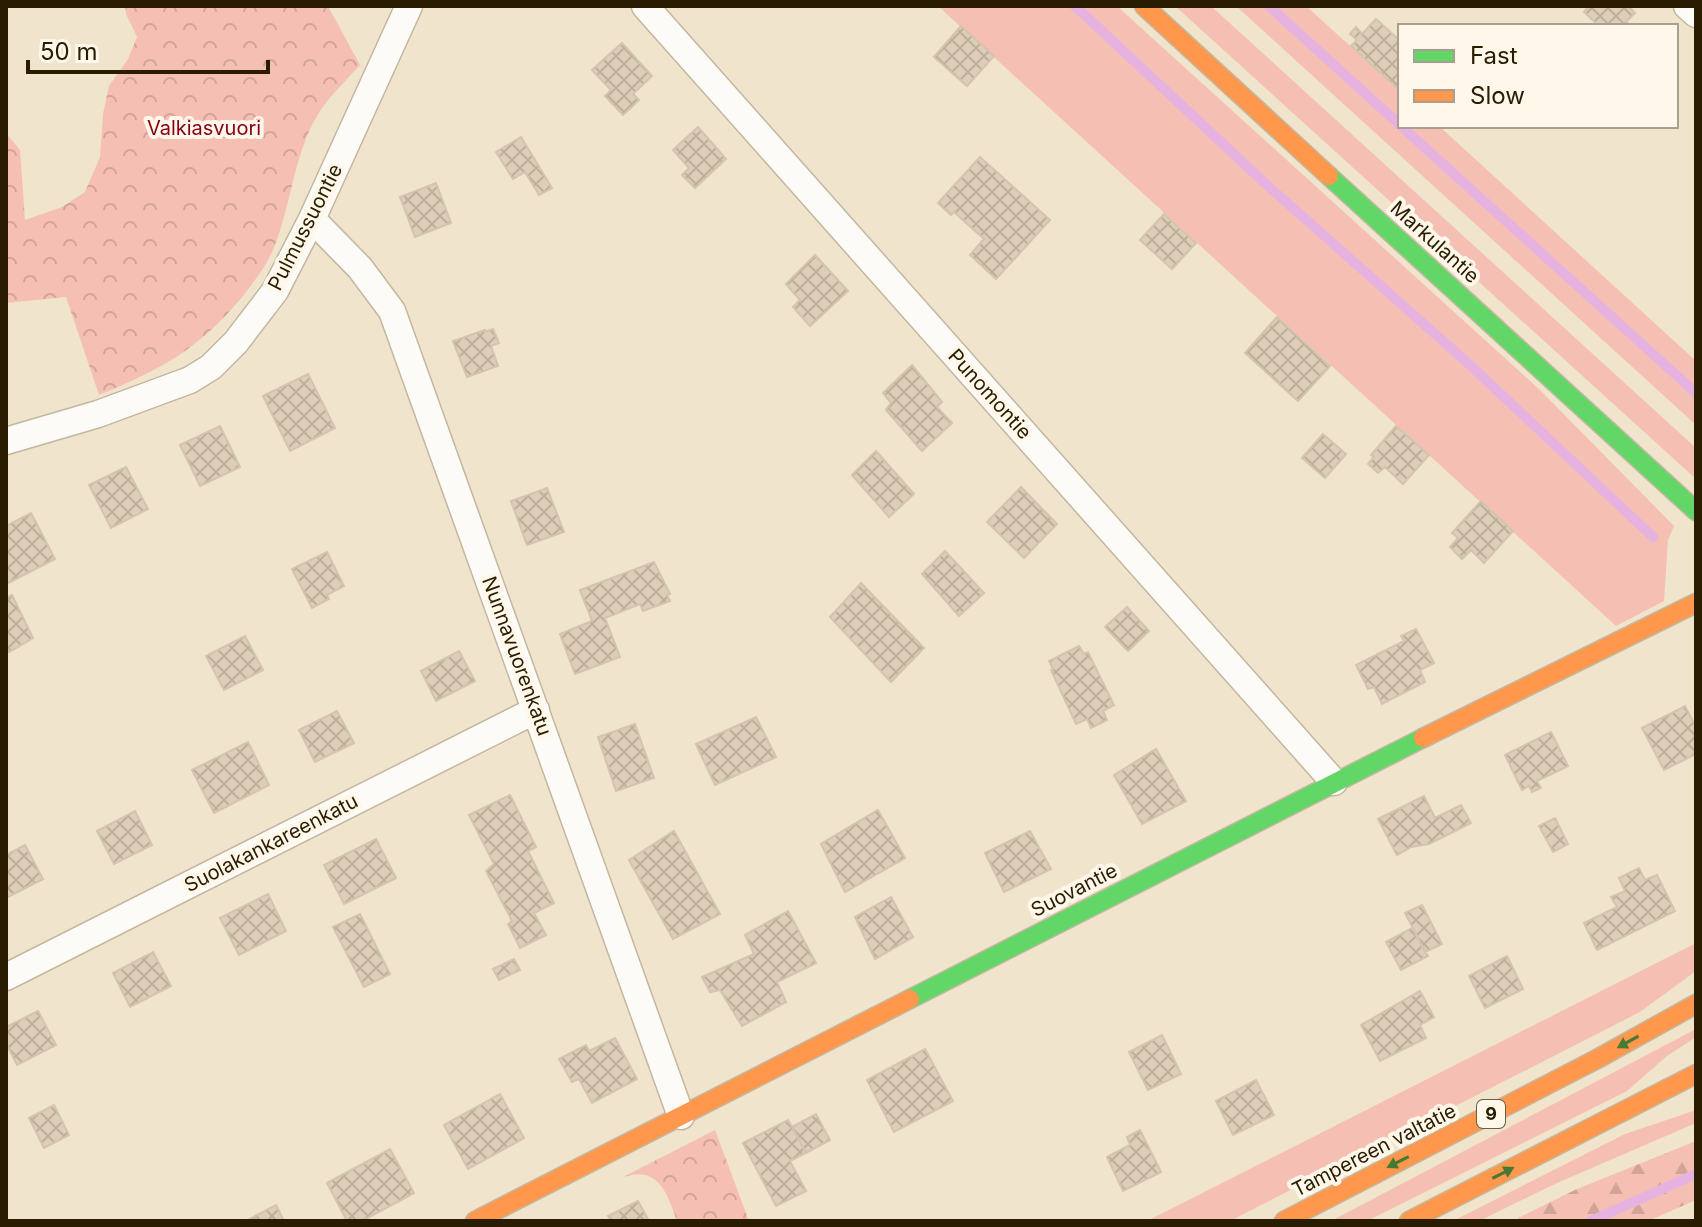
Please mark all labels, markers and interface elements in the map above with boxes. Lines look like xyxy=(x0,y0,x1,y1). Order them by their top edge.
scale bar xyxy=(28,24,268,74)
legend xyxy=(1398,24,1678,128)
text: 50 m xyxy=(40,37,98,66)
text: Fast xyxy=(1470,41,1518,70)
text: Slow xyxy=(1470,81,1525,110)
park label: Valkiasvuori xyxy=(147,116,261,140)
street label: Pulmussuontie xyxy=(263,160,347,294)
street label: Markulantie xyxy=(1386,196,1484,288)
street label: Punomontie xyxy=(943,344,1037,444)
street label: Nunnavuorenkatu xyxy=(477,573,557,739)
street label: Suolakankareenkatu xyxy=(180,789,362,897)
street label: Suovantie xyxy=(1027,858,1121,922)
one-way arrow xyxy=(1617,1035,1639,1049)
street label: Tampereen valtatie xyxy=(1288,1098,1460,1202)
road number: 9 xyxy=(1477,1100,1505,1128)
one-way arrow xyxy=(1386,1156,1409,1169)
one-way arrow xyxy=(1492,1166,1515,1180)

